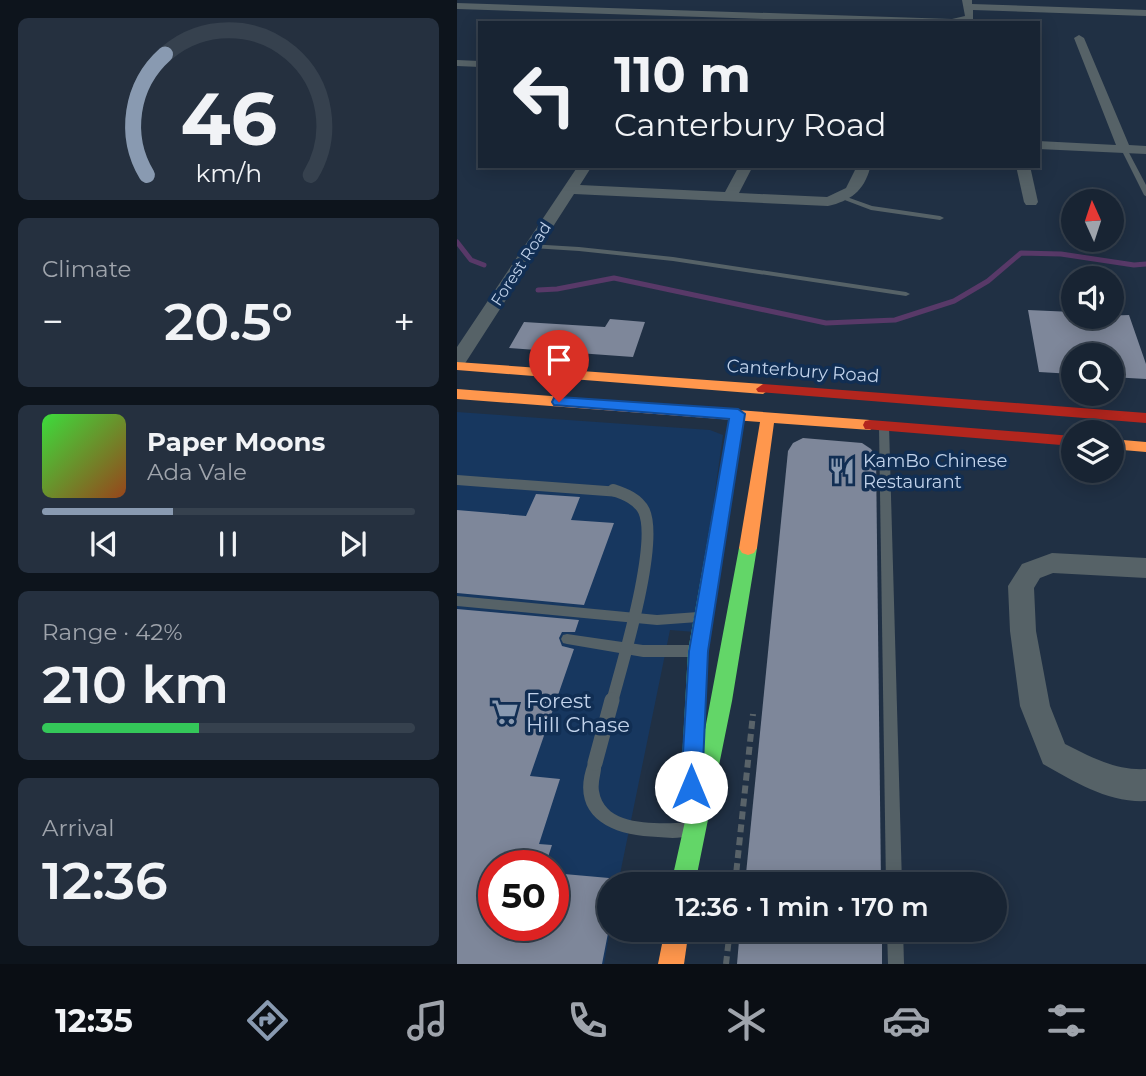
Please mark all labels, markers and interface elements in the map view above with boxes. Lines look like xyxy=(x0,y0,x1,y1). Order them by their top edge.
text: 110 m xyxy=(614,45,751,104)
icon: left xyxy=(499,49,590,140)
text: 46 xyxy=(180,75,277,163)
text: Canterbury Road xyxy=(614,105,886,144)
text: km/h xyxy=(195,158,262,188)
north arrow xyxy=(1061,189,1124,252)
map controls xyxy=(1061,189,1124,483)
street label: Forest Road xyxy=(487,219,555,309)
text: Climate xyxy=(42,255,131,283)
button: sound xyxy=(1061,266,1124,329)
text: 20.5° xyxy=(164,290,293,353)
text: − xyxy=(42,298,64,345)
text: + xyxy=(393,298,415,345)
pin xyxy=(529,330,589,402)
icon: arrive xyxy=(540,341,578,379)
button: search xyxy=(1061,343,1124,406)
street label: Canterbury Road xyxy=(726,355,880,387)
button: layers xyxy=(1061,420,1124,483)
text: Paper Moons xyxy=(147,426,325,458)
place label: KamBo Chinese Restaurant xyxy=(863,450,1007,493)
restaurant icon: KamBo Chinese Restaurant xyxy=(827,456,857,486)
text: Ada Vale xyxy=(147,458,247,486)
icon: previous xyxy=(85,525,123,563)
icon: pause xyxy=(209,525,247,563)
icon: next xyxy=(334,525,372,563)
text: Range · 42% xyxy=(42,618,183,646)
text: 210 km xyxy=(42,653,229,716)
place label: Forest Hill Chase xyxy=(526,688,630,737)
supermarket icon: Forest Hill Chase xyxy=(490,697,520,727)
position arrow xyxy=(654,750,728,824)
text: Arrival xyxy=(42,814,115,842)
text: 12:36 xyxy=(42,849,168,912)
speed limit sign: 50 xyxy=(478,850,569,941)
text: 12:36 · 1 min · 170 m xyxy=(675,891,929,923)
icon: directions xyxy=(243,996,292,1045)
icon: music xyxy=(403,996,452,1045)
icon: phone xyxy=(563,996,612,1045)
icon: climate xyxy=(722,996,771,1045)
icon: car xyxy=(882,996,931,1045)
icon: filters xyxy=(1042,996,1091,1045)
text: 12:35 xyxy=(55,1001,133,1040)

